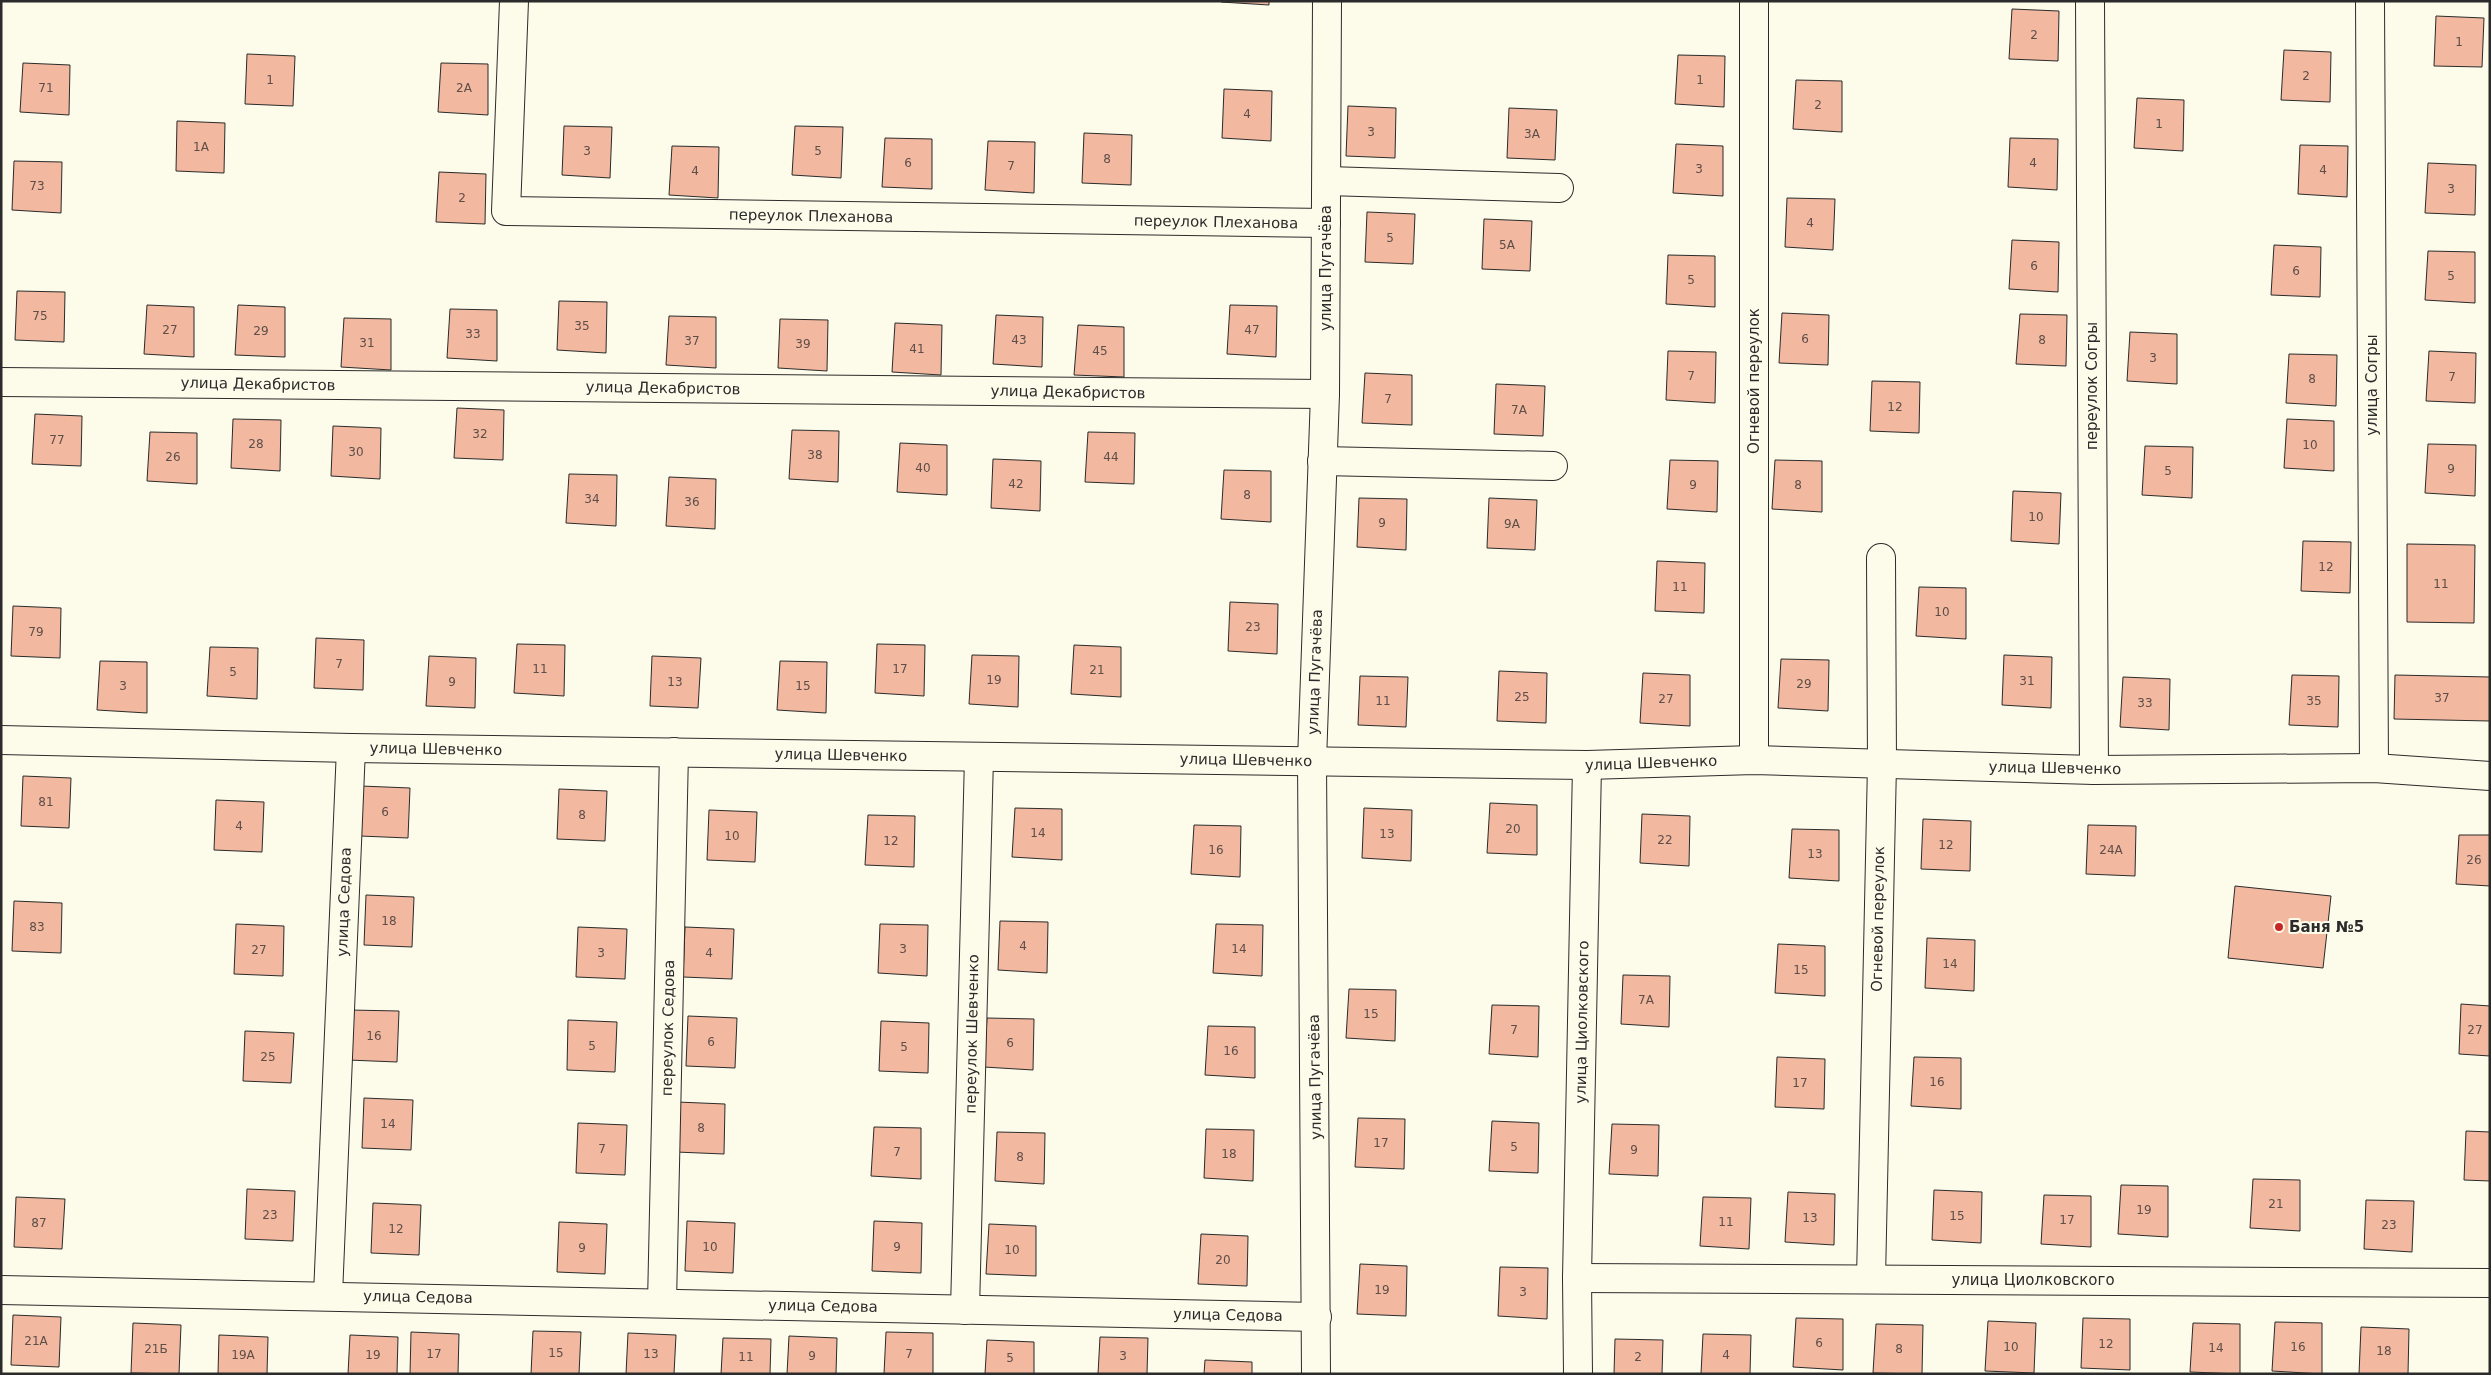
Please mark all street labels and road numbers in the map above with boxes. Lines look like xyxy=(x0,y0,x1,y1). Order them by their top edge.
street label: улица Пугачёва xyxy=(1317,205,1335,331)
street label: переулок Плеханова xyxy=(729,206,893,226)
street label: переулок Плеханова xyxy=(1134,212,1298,232)
street label: Огневой переулок xyxy=(1745,308,1763,454)
street label: переулок Согры xyxy=(2083,322,2101,450)
street label: улица Согры xyxy=(2363,334,2381,436)
street label: улица Декабристов xyxy=(180,374,336,394)
street label: улица Декабристов xyxy=(585,378,741,398)
street label: улица Декабристов xyxy=(990,382,1146,402)
street label: улица Пугачёва xyxy=(1304,609,1326,735)
street label: улица Шевченко xyxy=(370,739,502,759)
street label: улица Шевченко xyxy=(775,745,907,765)
street label: улица Шевченко xyxy=(1180,750,1312,770)
street label: улица Шевченко xyxy=(1584,752,1718,774)
street label: улица Шевченко xyxy=(1989,758,2121,778)
street label: Огневой переулок xyxy=(1868,846,1888,992)
street label: улица Седова xyxy=(333,847,355,957)
street label: улица Циолковского xyxy=(1572,940,1592,1104)
street label: переулок Шевченко xyxy=(962,954,982,1114)
street label: переулок Седова xyxy=(658,960,678,1096)
street label: улица Пугачёва xyxy=(1305,1014,1325,1140)
street label: улица Циолковского xyxy=(1951,1271,2115,1289)
street label: улица Седова xyxy=(363,1287,473,1307)
street label: улица Седова xyxy=(768,1296,878,1316)
street label: улица Седова xyxy=(1173,1305,1283,1325)

